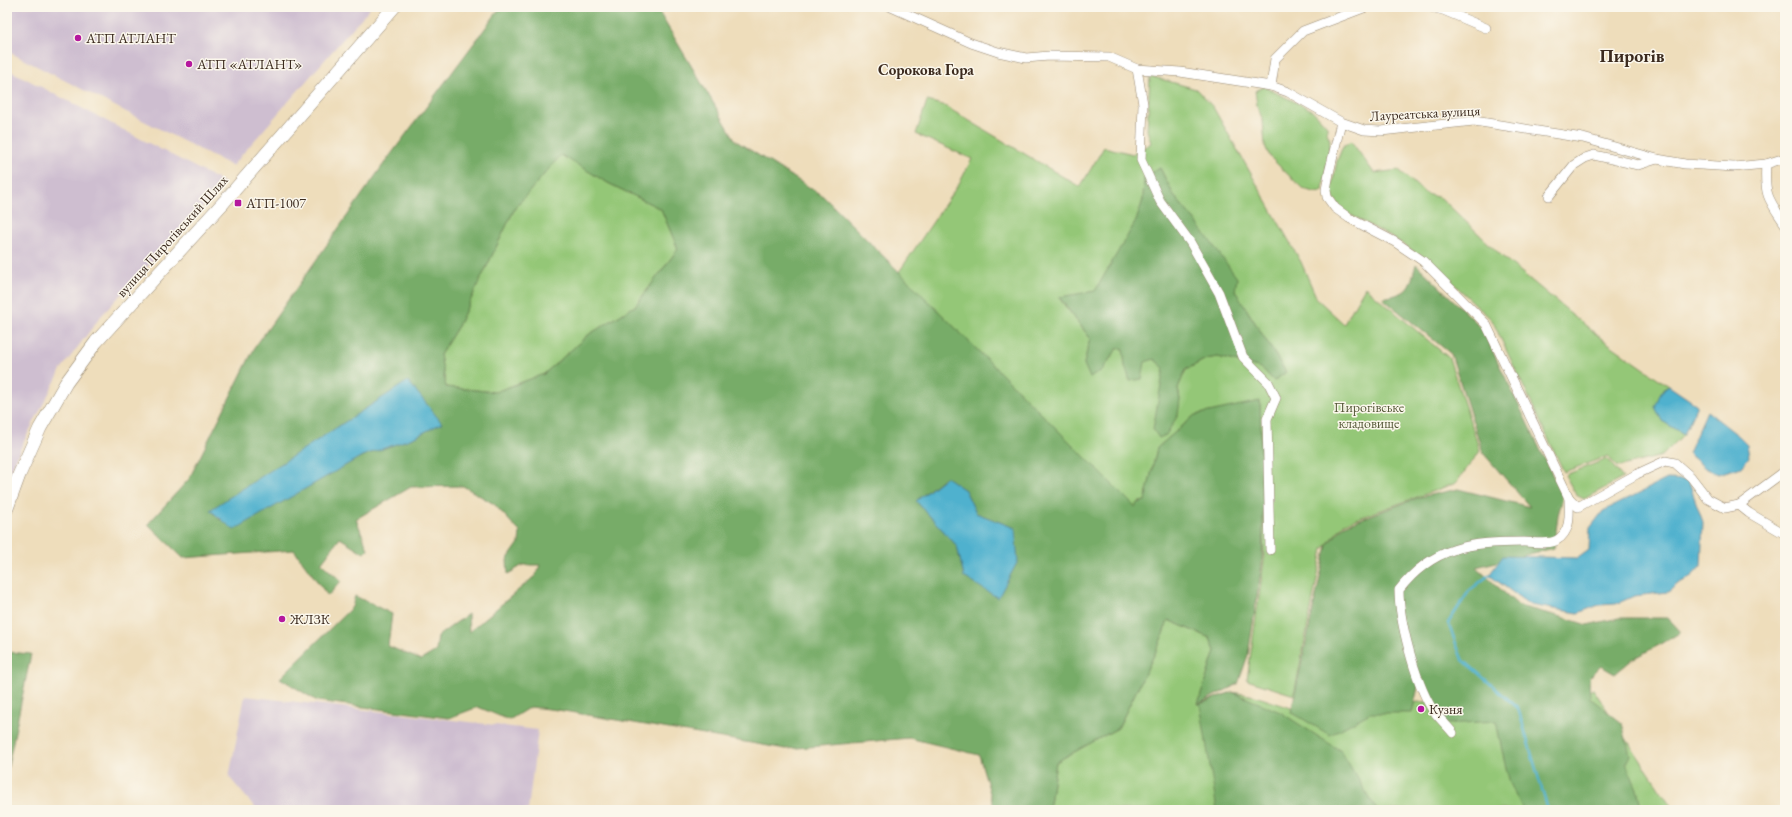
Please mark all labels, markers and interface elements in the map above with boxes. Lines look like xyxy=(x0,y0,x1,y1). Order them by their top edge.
place label: АТП АТЛАНТ xyxy=(85,29,176,47)
marker: АТП АТЛАНТ xyxy=(73,33,83,43)
district label: Пирогів xyxy=(1600,44,1665,67)
place label: АТП «АТЛАНТ» xyxy=(196,55,302,73)
marker: АТП «АТЛАНТ» xyxy=(184,59,194,69)
district label: Сорокова Гора xyxy=(878,60,974,79)
street label: Лауреатська вулиця xyxy=(1369,101,1481,125)
street label: вулиця Пирогівський Шлях xyxy=(112,171,232,301)
place label: АТП-1007 xyxy=(245,194,306,212)
marker: АТП-1007 xyxy=(233,198,243,208)
park label: Пирогівське кладовище xyxy=(1334,398,1405,432)
place label: ЖЛЗК xyxy=(289,610,331,628)
marker: ЖЛЗК xyxy=(277,614,287,624)
place label: Кузня xyxy=(1429,700,1463,718)
marker: Кузня xyxy=(1416,704,1426,714)

